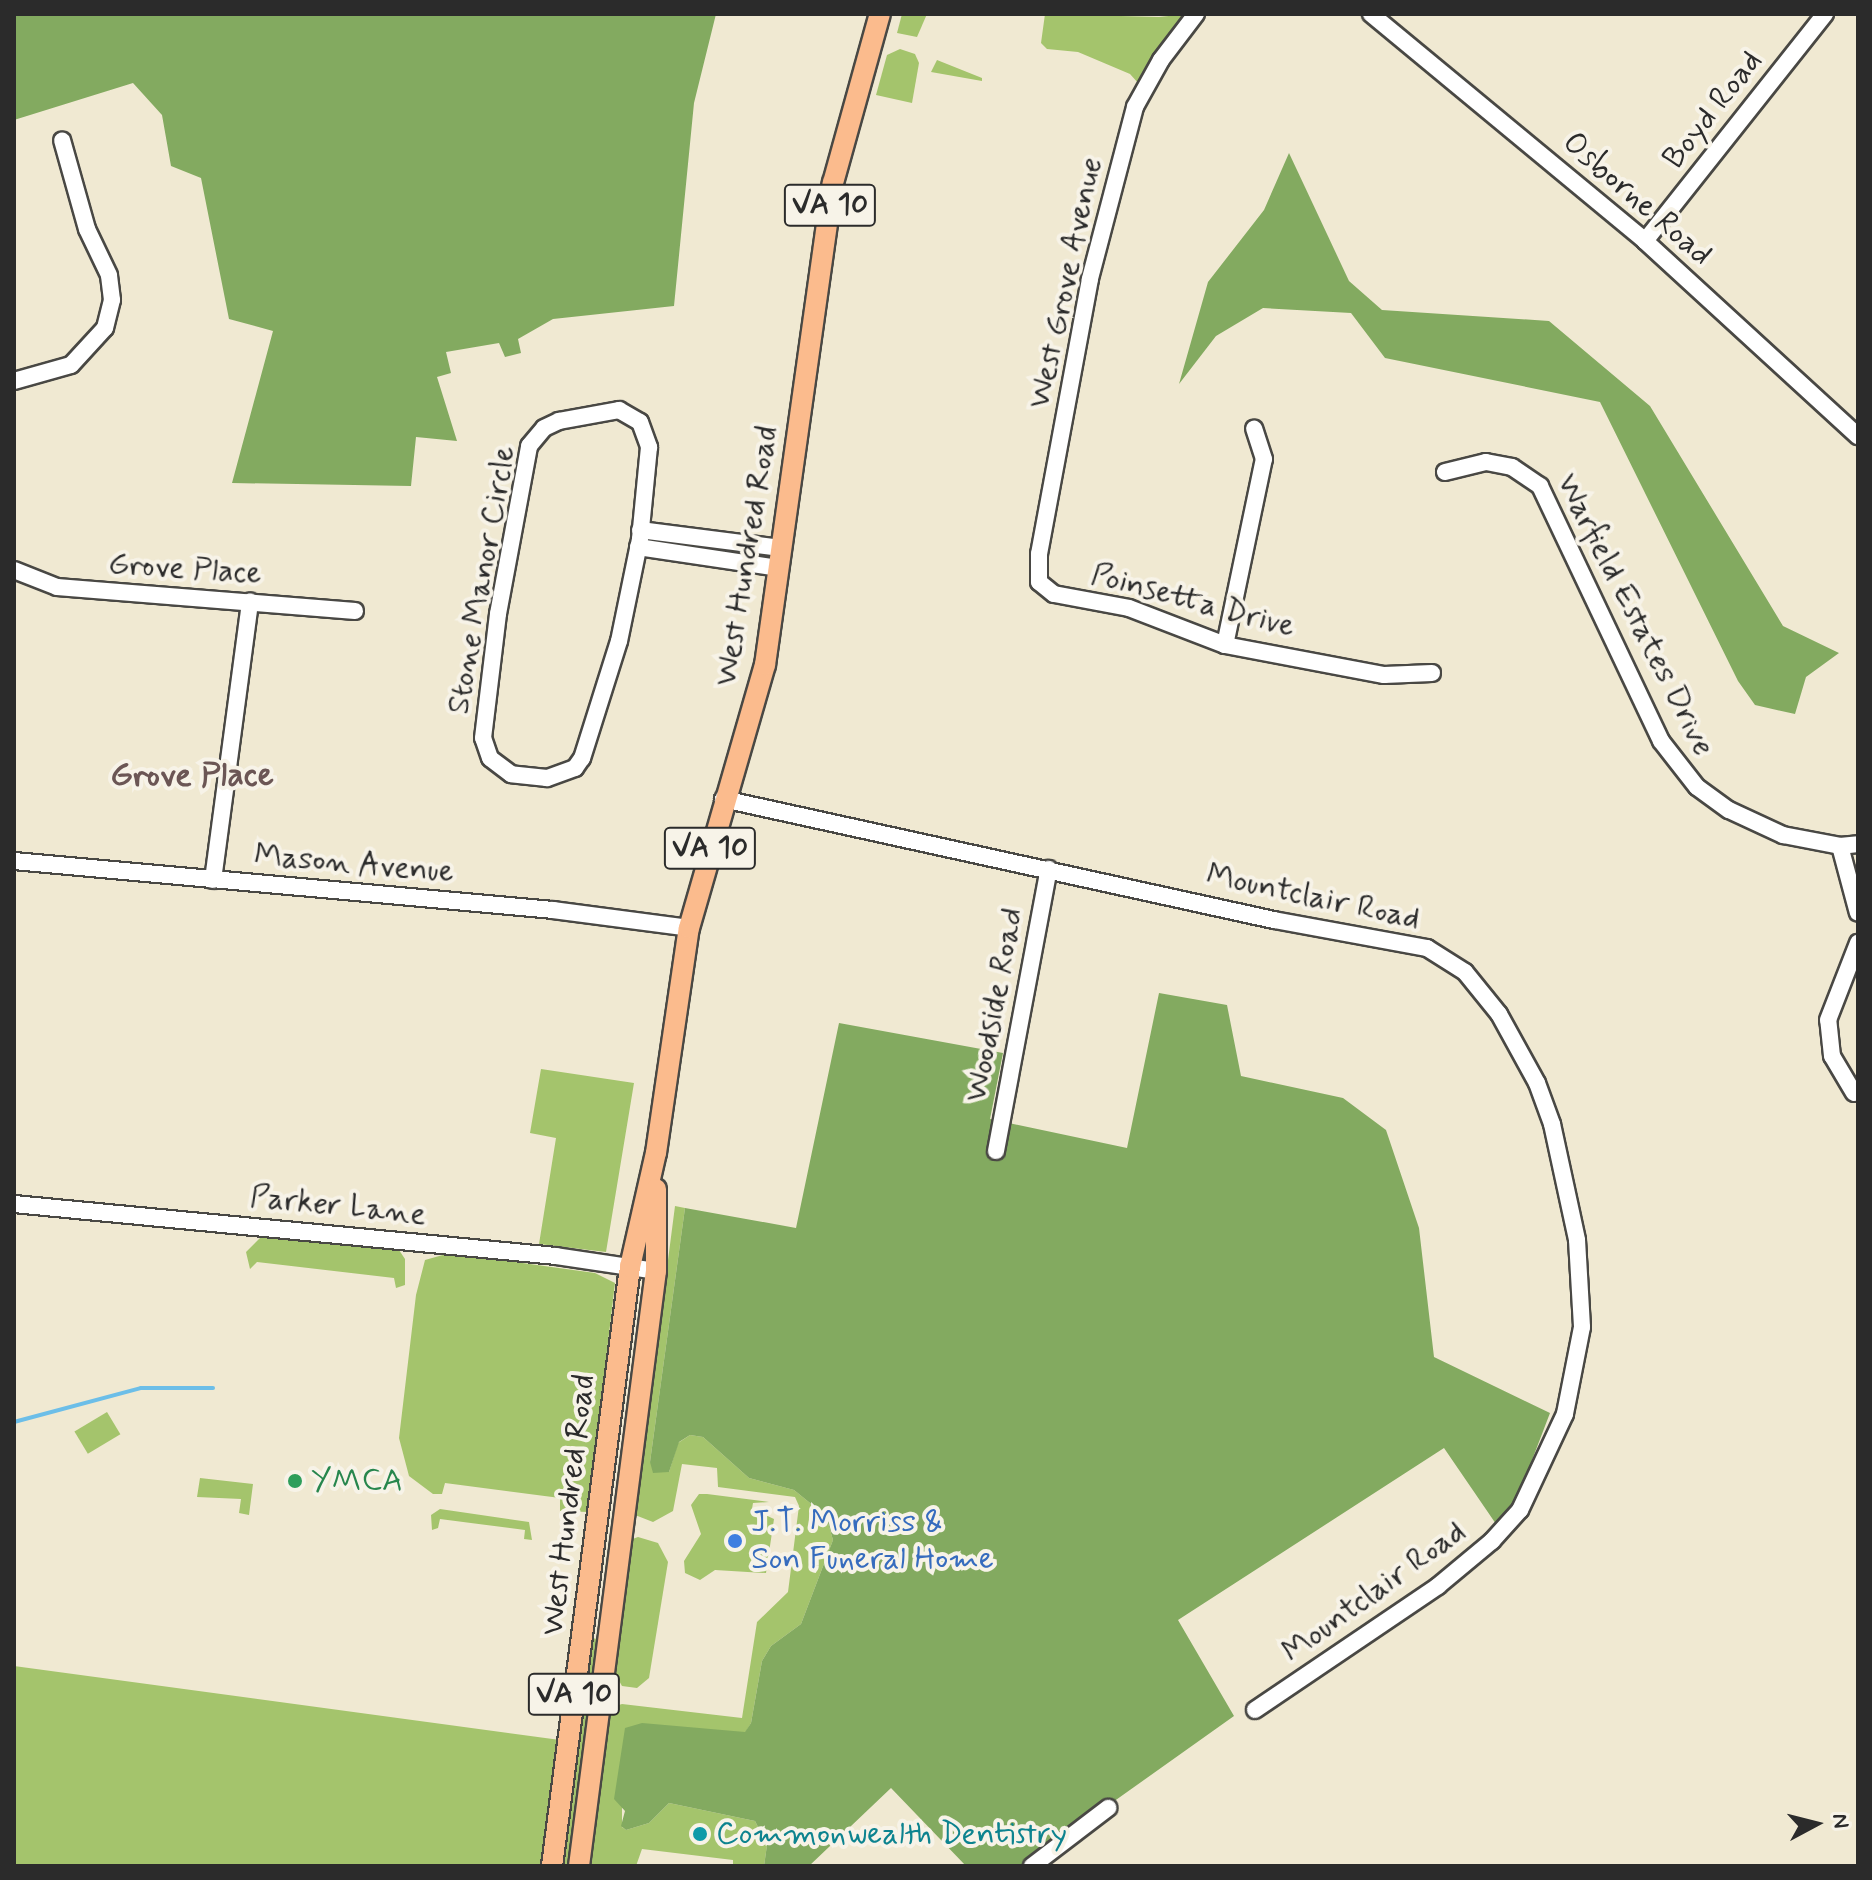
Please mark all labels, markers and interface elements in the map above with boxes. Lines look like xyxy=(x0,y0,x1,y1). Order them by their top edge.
street label: Boyd Road xyxy=(1655,43,1771,177)
street label: Osborne Road xyxy=(1554,124,1720,274)
street label: West Grove Avenue xyxy=(1020,152,1112,414)
road number: VA 10 xyxy=(782,179,878,231)
street label: West Hundred Road xyxy=(708,424,786,688)
street label: Stone Manor Circle xyxy=(440,445,524,715)
street label: Warfield Estates Drive xyxy=(1549,470,1721,760)
street label: Grove Place xyxy=(106,544,264,594)
street label: Poinsetta Drive xyxy=(1087,555,1299,647)
district label: Grove Place xyxy=(109,756,275,796)
road number: VA 10 xyxy=(662,822,758,874)
street label: Mason Avenue xyxy=(250,836,458,892)
street label: Mountclair Road xyxy=(1202,856,1424,938)
street label: Woodside Road xyxy=(958,906,1032,1104)
street label: Parker Lane xyxy=(252,1178,424,1234)
street label: West Hundred Road xyxy=(534,1373,604,1637)
place label: YMCA xyxy=(311,1462,403,1500)
marker: YMCA xyxy=(286,1472,304,1490)
place label: J.T. Morriss & Son Funeral Home xyxy=(751,1504,1003,1579)
street label: Mountclair Road xyxy=(1275,1512,1473,1672)
marker: J.T. Morriss & Son Funeral Home xyxy=(726,1532,744,1550)
road number: VA 10 xyxy=(526,1668,622,1720)
north arrow xyxy=(1776,1784,1856,1864)
text: N xyxy=(1825,1812,1855,1830)
place label: Commonwealth Dentistry xyxy=(716,1815,1067,1853)
marker: Commonwealth Dentistry xyxy=(691,1825,709,1843)

